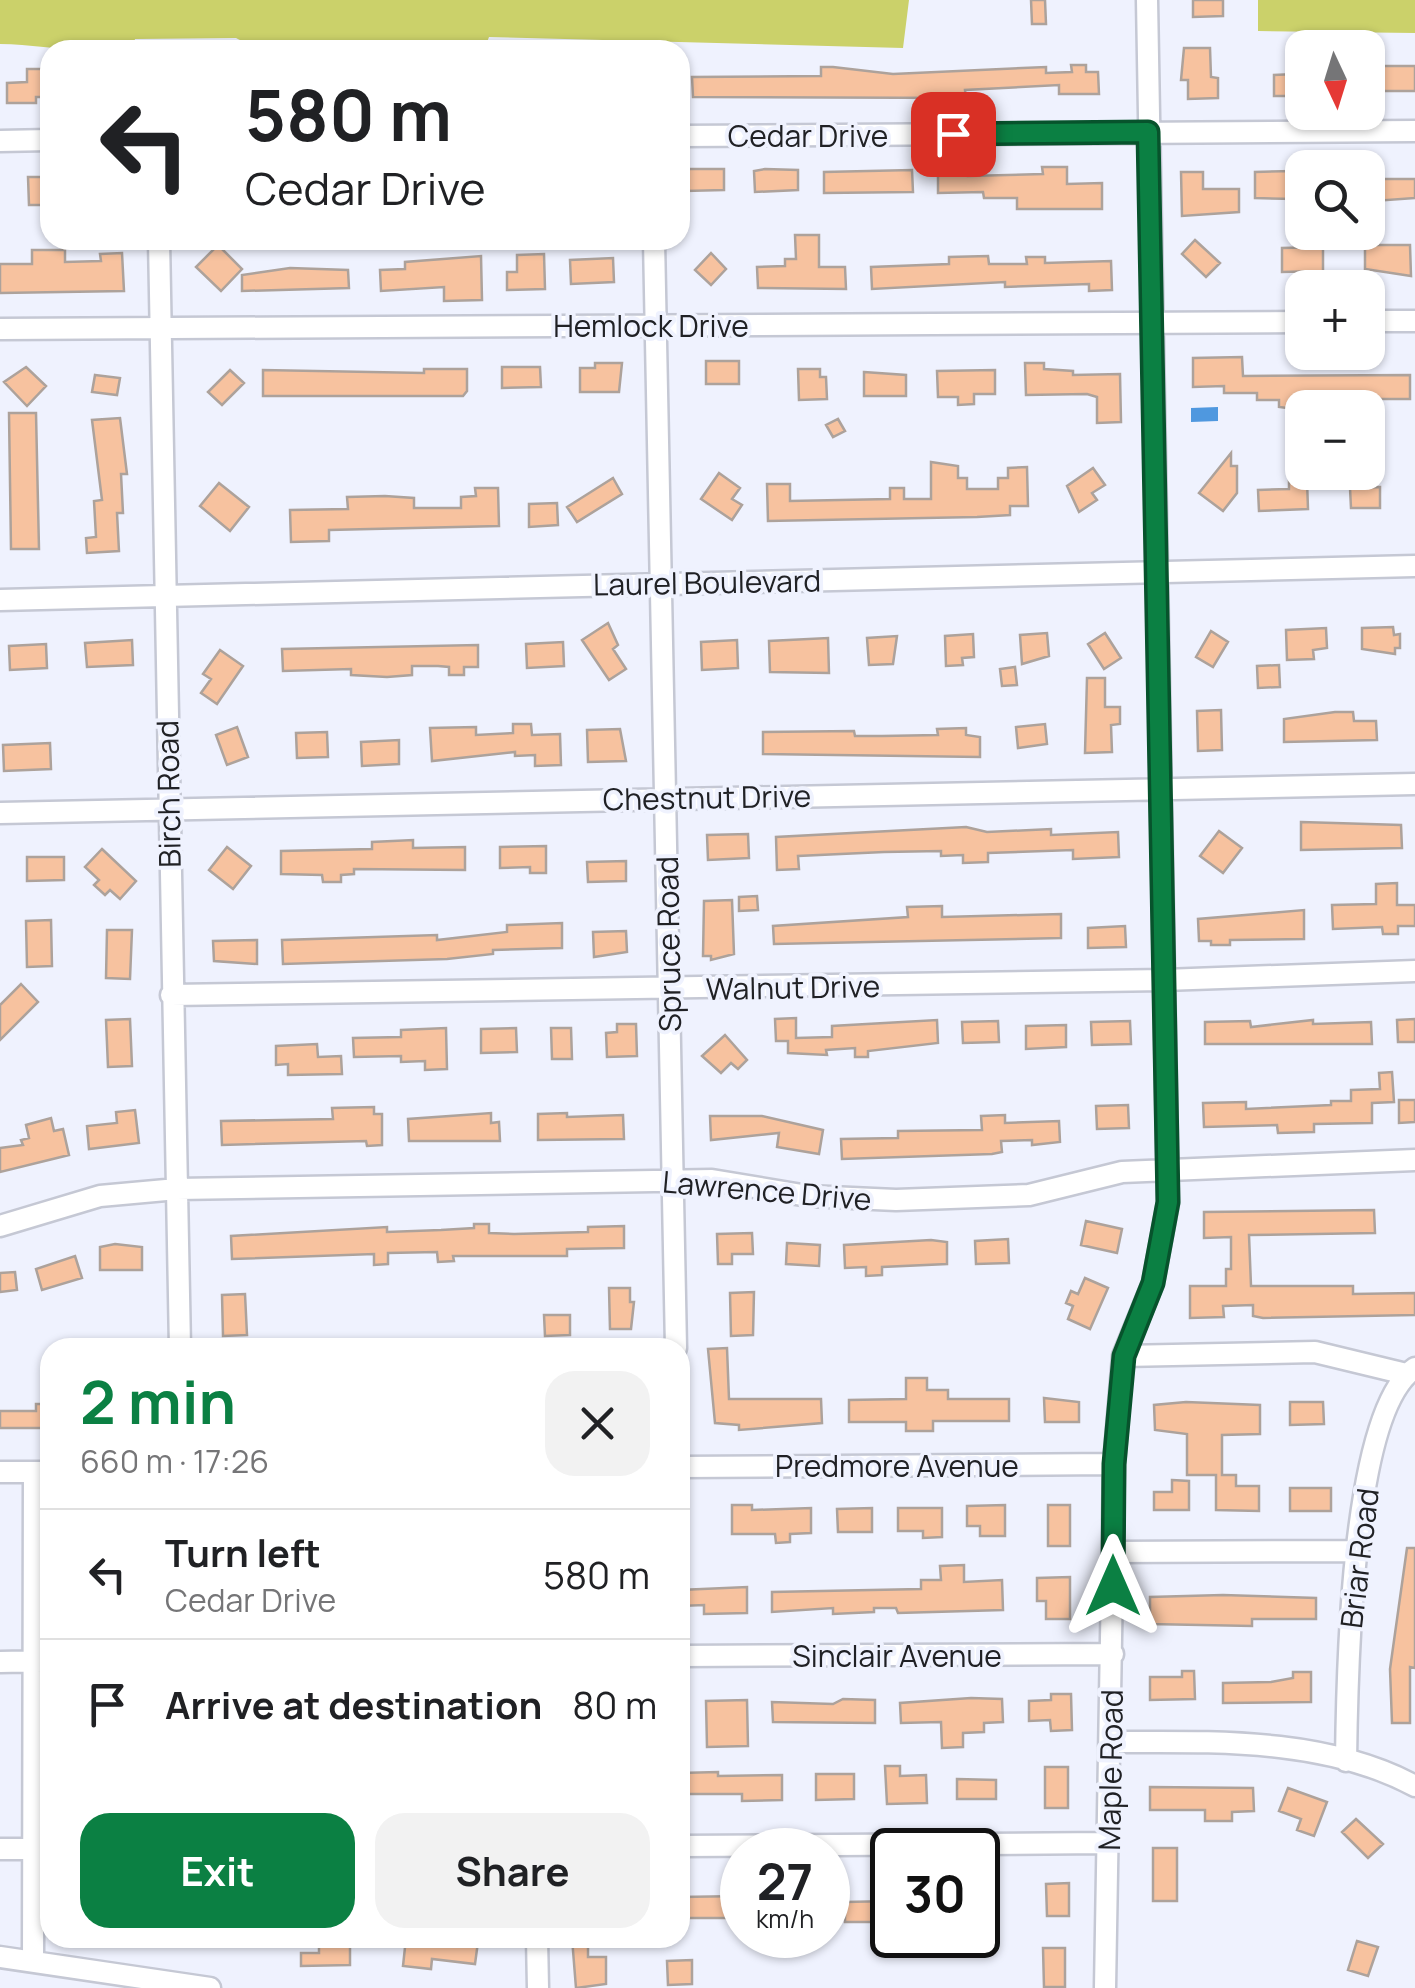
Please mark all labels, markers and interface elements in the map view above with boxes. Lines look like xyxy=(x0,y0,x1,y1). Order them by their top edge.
north arrow xyxy=(1285,30,1385,130)
map controls xyxy=(1285,30,1385,490)
text: 580 m xyxy=(245,66,452,162)
icon: left xyxy=(80,80,210,210)
pin xyxy=(911,92,996,177)
icon: arrive xyxy=(926,107,981,162)
street label: Cedar Drive xyxy=(728,115,888,156)
button: search xyxy=(1285,150,1385,250)
text: Cedar Drive xyxy=(245,157,486,219)
button: + xyxy=(1285,270,1385,370)
street label: Hemlock Drive xyxy=(553,305,749,346)
button: − xyxy=(1285,390,1385,490)
street label: Laurel Boulevard xyxy=(593,560,821,604)
street label: Birch Road xyxy=(146,720,190,868)
street label: Chestnut Drive xyxy=(602,775,812,819)
street label: Spruce Road xyxy=(646,856,690,1032)
street label: Walnut Drive xyxy=(706,965,880,1009)
street label: Lawrence Drive xyxy=(661,1160,873,1220)
text: 2 min xyxy=(80,1360,236,1442)
button: close xyxy=(545,1371,650,1476)
text: 660 m · 17:26 xyxy=(80,1439,269,1483)
street label: Predmore Avenue xyxy=(775,1445,1019,1486)
street label: Briar Road xyxy=(1330,1486,1388,1630)
text: Turn left xyxy=(165,1526,321,1578)
position arrow xyxy=(1061,1534,1165,1638)
icon: left xyxy=(80,1547,135,1602)
text: 580 m xyxy=(543,1548,650,1600)
text: Cedar Drive xyxy=(165,1578,336,1622)
street label: Sinclair Avenue xyxy=(792,1635,1002,1676)
icon: arrive xyxy=(80,1677,135,1732)
text: Arrive at destination xyxy=(165,1678,542,1730)
text: 80 m xyxy=(572,1678,657,1730)
street label: Maple Road xyxy=(1088,1689,1132,1851)
button: Exit xyxy=(80,1813,355,1928)
button: Share xyxy=(375,1813,650,1928)
speed limit sign: 30 xyxy=(870,1828,1000,1958)
text: 27 xyxy=(757,1847,813,1915)
text: km/h xyxy=(756,1901,814,1936)

